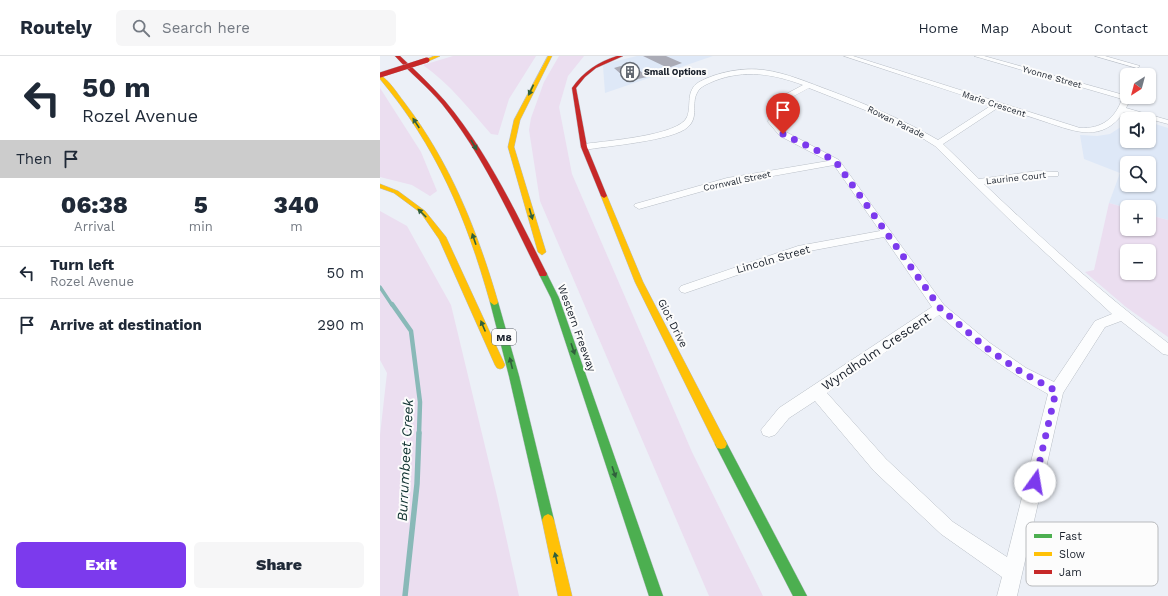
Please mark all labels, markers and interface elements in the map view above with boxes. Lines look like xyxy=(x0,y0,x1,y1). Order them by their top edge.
search box xyxy=(116,10,396,46)
text: Routely xyxy=(20,16,92,39)
icon: search xyxy=(130,17,152,39)
text: Search here xyxy=(162,19,250,37)
text: Home xyxy=(918,20,958,36)
text: Map xyxy=(980,20,1009,36)
text: About xyxy=(1031,20,1072,36)
text: Contact xyxy=(1094,20,1148,36)
building icon: Small Options xyxy=(619,61,641,83)
street label: Yvonne Street xyxy=(1021,64,1083,90)
place label: Small Options xyxy=(644,67,707,77)
north arrow xyxy=(1120,68,1156,104)
map controls xyxy=(1120,68,1156,280)
text: 50 m xyxy=(82,71,151,104)
icon: left xyxy=(16,72,68,124)
one-way arrow xyxy=(528,85,534,96)
street label: Marie Crescent xyxy=(961,89,1027,119)
pin xyxy=(766,93,800,134)
icon: arrive xyxy=(772,99,794,121)
street label: Rowan Parade xyxy=(866,104,926,140)
text: Rozel Avenue xyxy=(82,105,198,126)
button: sound xyxy=(1120,112,1156,148)
one-way arrow xyxy=(412,118,420,128)
one-way arrow xyxy=(470,139,477,151)
icon: arrive xyxy=(60,148,82,170)
text: Then xyxy=(16,150,52,168)
button: search xyxy=(1120,156,1156,192)
street label: Cornwall Street xyxy=(702,169,772,193)
street label: Laurine Court xyxy=(986,170,1047,186)
text: 06:38 xyxy=(61,191,128,219)
text: 5 xyxy=(194,191,208,219)
text: 340 xyxy=(273,191,319,219)
button: + xyxy=(1120,200,1156,236)
one-way arrow xyxy=(418,208,427,217)
one-way arrow xyxy=(528,208,534,220)
text: Arrival xyxy=(74,219,115,234)
text: min xyxy=(189,219,213,234)
text: m xyxy=(290,219,303,234)
one-way arrow xyxy=(471,232,477,244)
street label: Lincoln Street xyxy=(735,243,812,276)
button: − xyxy=(1120,244,1156,280)
text: Turn left xyxy=(50,256,114,274)
icon: left xyxy=(16,262,38,284)
text: 50 m xyxy=(327,264,364,282)
text: Rozel Avenue xyxy=(50,274,134,289)
street label: Western Freeway xyxy=(555,283,599,374)
street label: Giot Drive xyxy=(655,297,690,350)
street label: Wyndholm Crescent xyxy=(819,309,934,394)
icon: arrive xyxy=(16,314,38,336)
text: Arrive at destination xyxy=(50,316,202,334)
text: 290 m xyxy=(317,316,364,334)
one-way arrow xyxy=(480,320,486,332)
road number: M8 xyxy=(492,329,516,345)
one-way arrow xyxy=(570,344,576,356)
one-way arrow xyxy=(507,357,513,370)
water label: Burrumbeet Creek xyxy=(394,398,416,522)
position arrow xyxy=(1014,461,1056,503)
one-way arrow xyxy=(611,467,617,479)
legend xyxy=(1026,522,1158,586)
text: Fast xyxy=(1059,530,1082,543)
button: Exit xyxy=(16,542,186,588)
button: Share xyxy=(194,542,364,588)
text: Slow xyxy=(1059,548,1085,561)
one-way arrow xyxy=(553,552,559,564)
text: Jam xyxy=(1059,566,1082,579)

